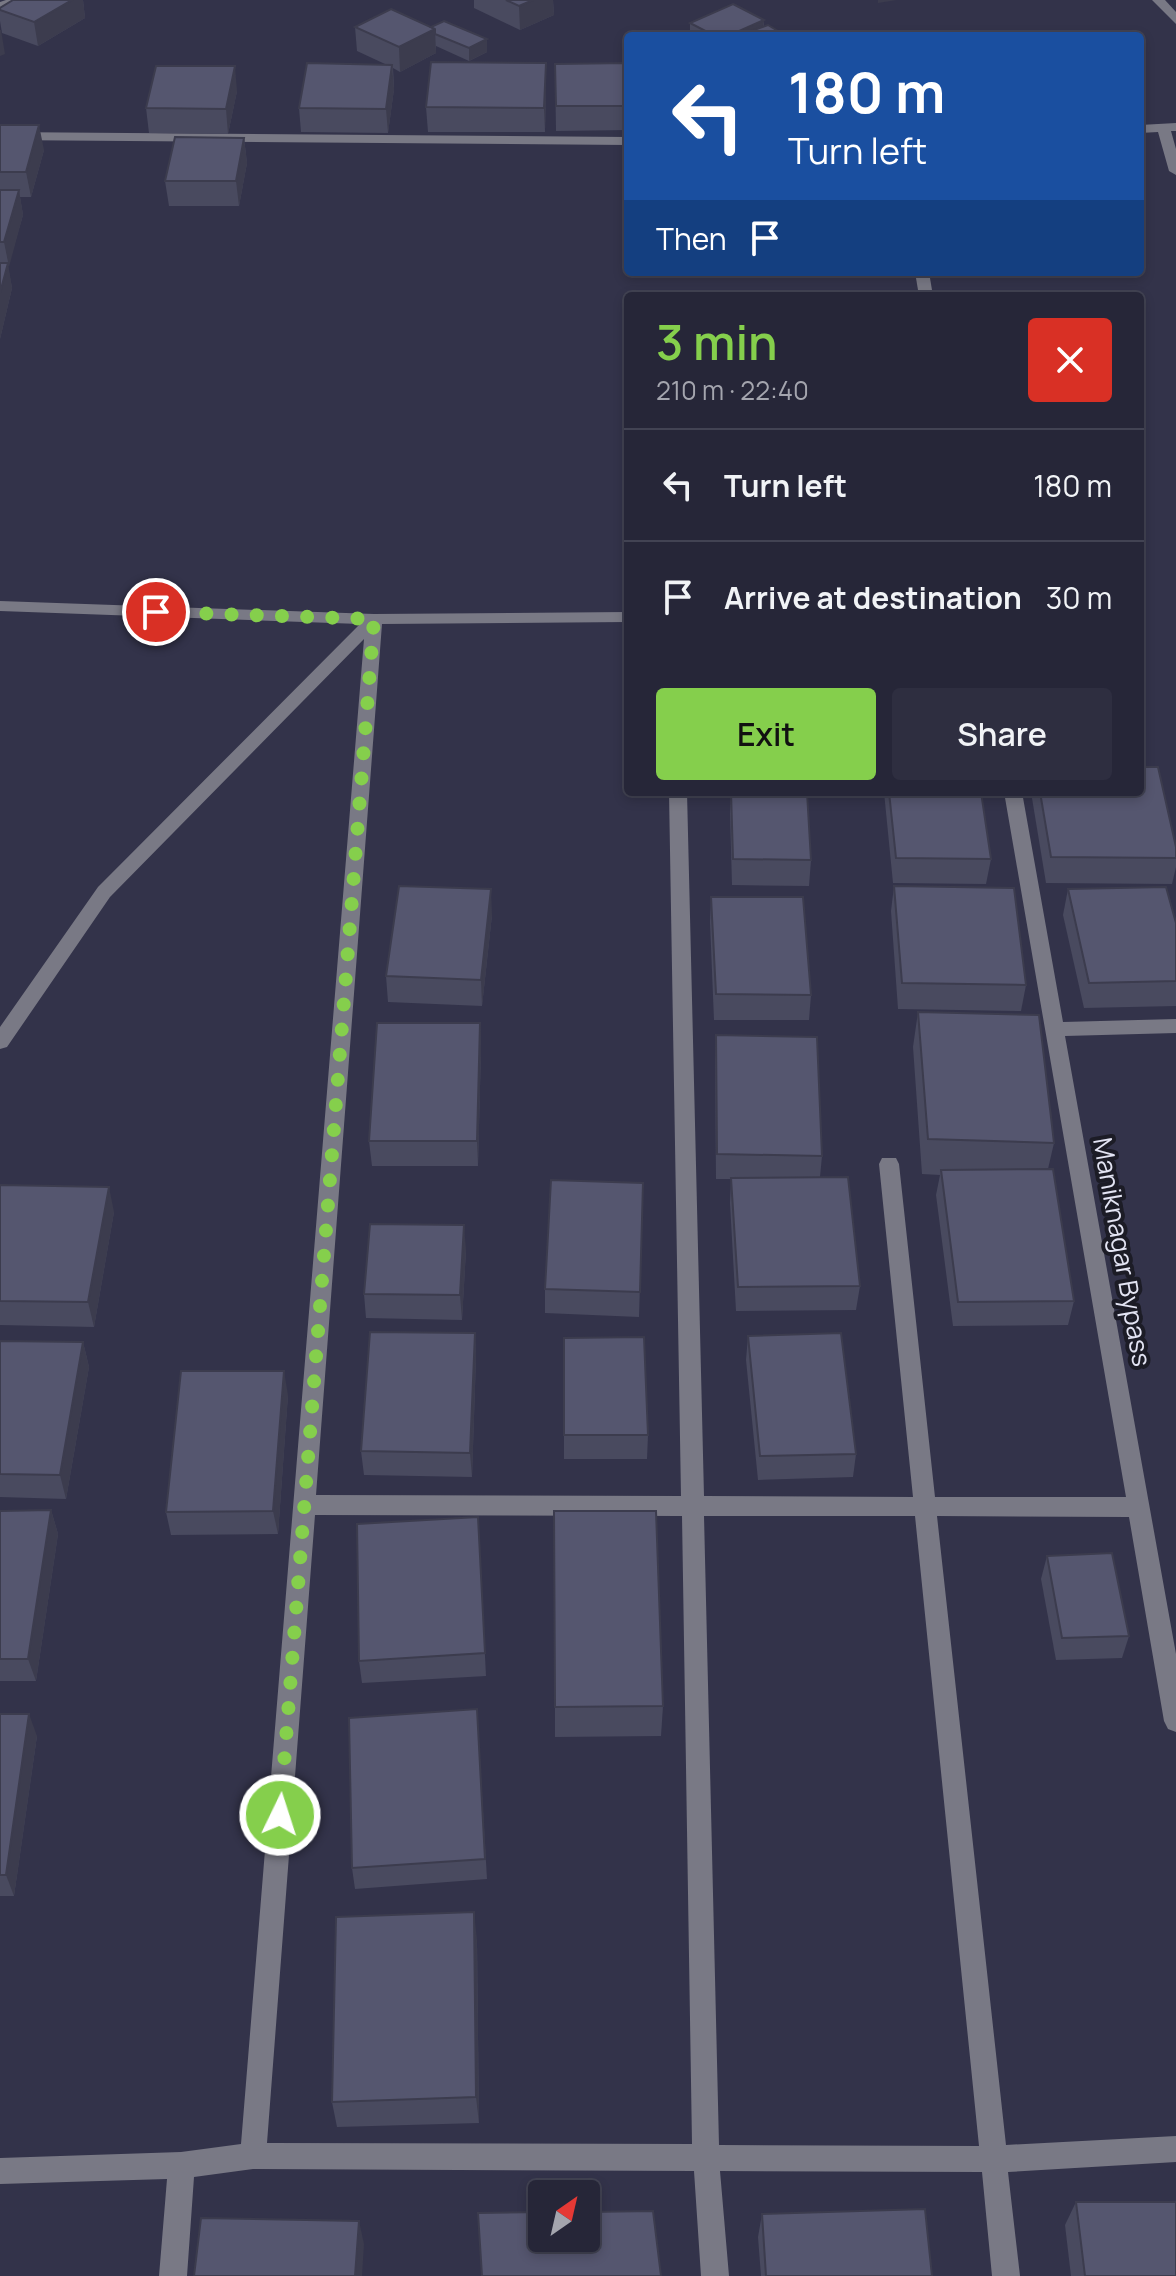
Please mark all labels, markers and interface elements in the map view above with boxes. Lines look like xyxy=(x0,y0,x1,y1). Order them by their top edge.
text: 180 m xyxy=(788,53,945,130)
icon: left xyxy=(656,64,760,168)
text: Turn left xyxy=(788,126,927,175)
icon: arrive xyxy=(743,216,787,260)
text: Then xyxy=(656,218,727,259)
text: 3 min xyxy=(656,309,778,374)
button: close xyxy=(1028,318,1112,402)
text: 210 m · 22:40 xyxy=(656,372,809,408)
icon: left xyxy=(656,463,700,507)
text: Turn left xyxy=(724,465,847,506)
text: 180 m xyxy=(1033,465,1112,506)
icon: arrive xyxy=(656,575,700,619)
text: Arrive at destination xyxy=(724,577,1022,618)
text: 30 m xyxy=(1046,577,1112,618)
pin xyxy=(122,578,190,646)
icon: arrive xyxy=(134,590,178,634)
button: Exit xyxy=(656,688,876,780)
button: Share xyxy=(892,688,1112,780)
street label: Maniknagar Bypass xyxy=(1085,1135,1161,1369)
position arrow xyxy=(238,1773,322,1857)
north arrow xyxy=(528,2180,600,2252)
map controls xyxy=(528,2180,600,2252)

